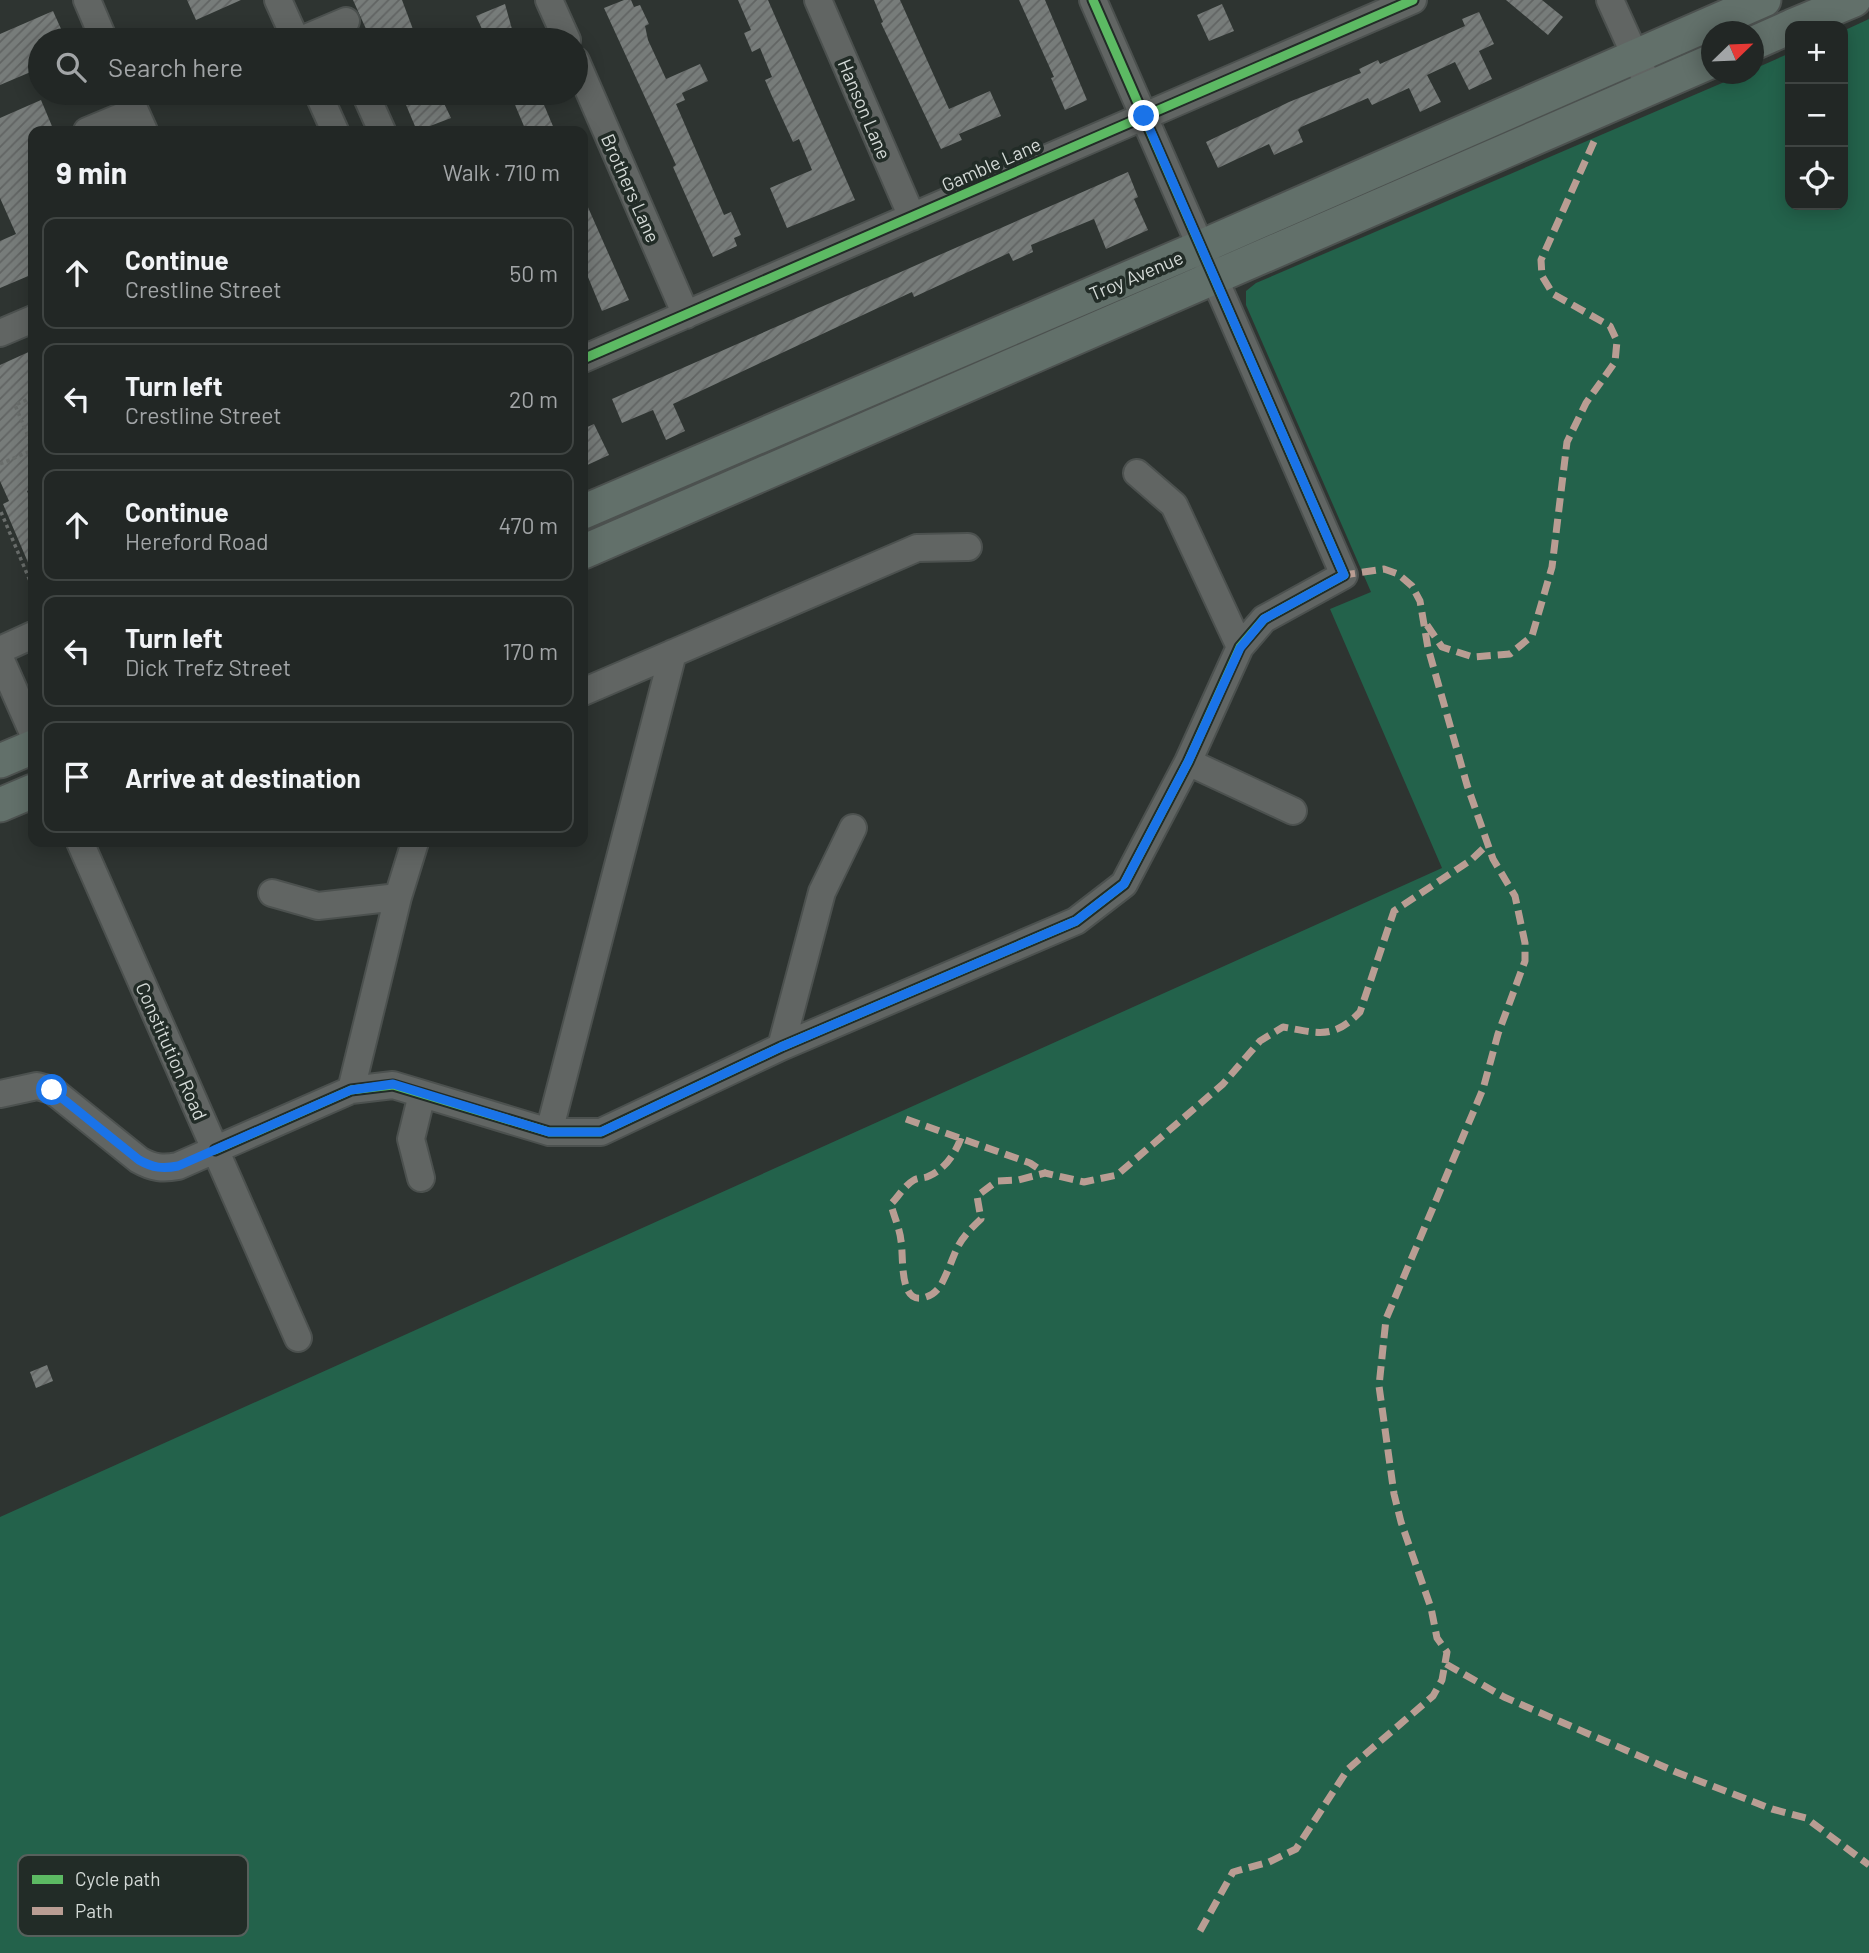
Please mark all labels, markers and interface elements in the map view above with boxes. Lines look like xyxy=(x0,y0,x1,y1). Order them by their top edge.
north arrow xyxy=(1701,21,1764,84)
map controls xyxy=(1785,21,1848,210)
button: + xyxy=(1785,21,1848,84)
search box xyxy=(28,28,588,105)
icon: search xyxy=(52,48,90,86)
text: Search here xyxy=(108,51,243,82)
street label: Hanson Lane xyxy=(834,55,896,163)
button: − xyxy=(1785,84,1848,147)
route end xyxy=(1128,100,1159,131)
street label: Brothers Lane xyxy=(597,130,665,246)
street label: Gamble Lane xyxy=(938,132,1044,196)
button: locate xyxy=(1785,147,1848,210)
text: 9 min xyxy=(56,154,127,190)
text: Walk · 710 m xyxy=(443,158,560,186)
text: Continue xyxy=(125,244,229,275)
street label: Troy Avenue xyxy=(1086,245,1186,305)
icon: ahead xyxy=(58,254,96,292)
text: 50 m xyxy=(510,259,558,287)
text: Crestline Street xyxy=(125,275,282,303)
text: Turn left xyxy=(125,370,223,401)
icon: left xyxy=(58,380,96,418)
text: 20 m xyxy=(509,385,558,413)
text: Crestline Street xyxy=(125,401,282,429)
text: Continue xyxy=(125,496,229,527)
icon: ahead xyxy=(58,506,96,544)
text: 470 m xyxy=(499,511,558,539)
text: Hereford Road xyxy=(125,527,269,555)
text: Turn left xyxy=(125,622,223,653)
icon: left xyxy=(58,632,96,670)
text: 170 m xyxy=(502,637,558,665)
text: Dick Trefz Street xyxy=(125,653,291,681)
icon: arrive xyxy=(58,758,96,796)
text: Arrive at destination xyxy=(125,762,361,793)
street label: Constitution Road xyxy=(131,979,213,1123)
route start xyxy=(36,1074,67,1105)
legend xyxy=(18,1855,248,1936)
text: Cycle path xyxy=(75,1867,160,1890)
text: Path xyxy=(75,1899,113,1922)

